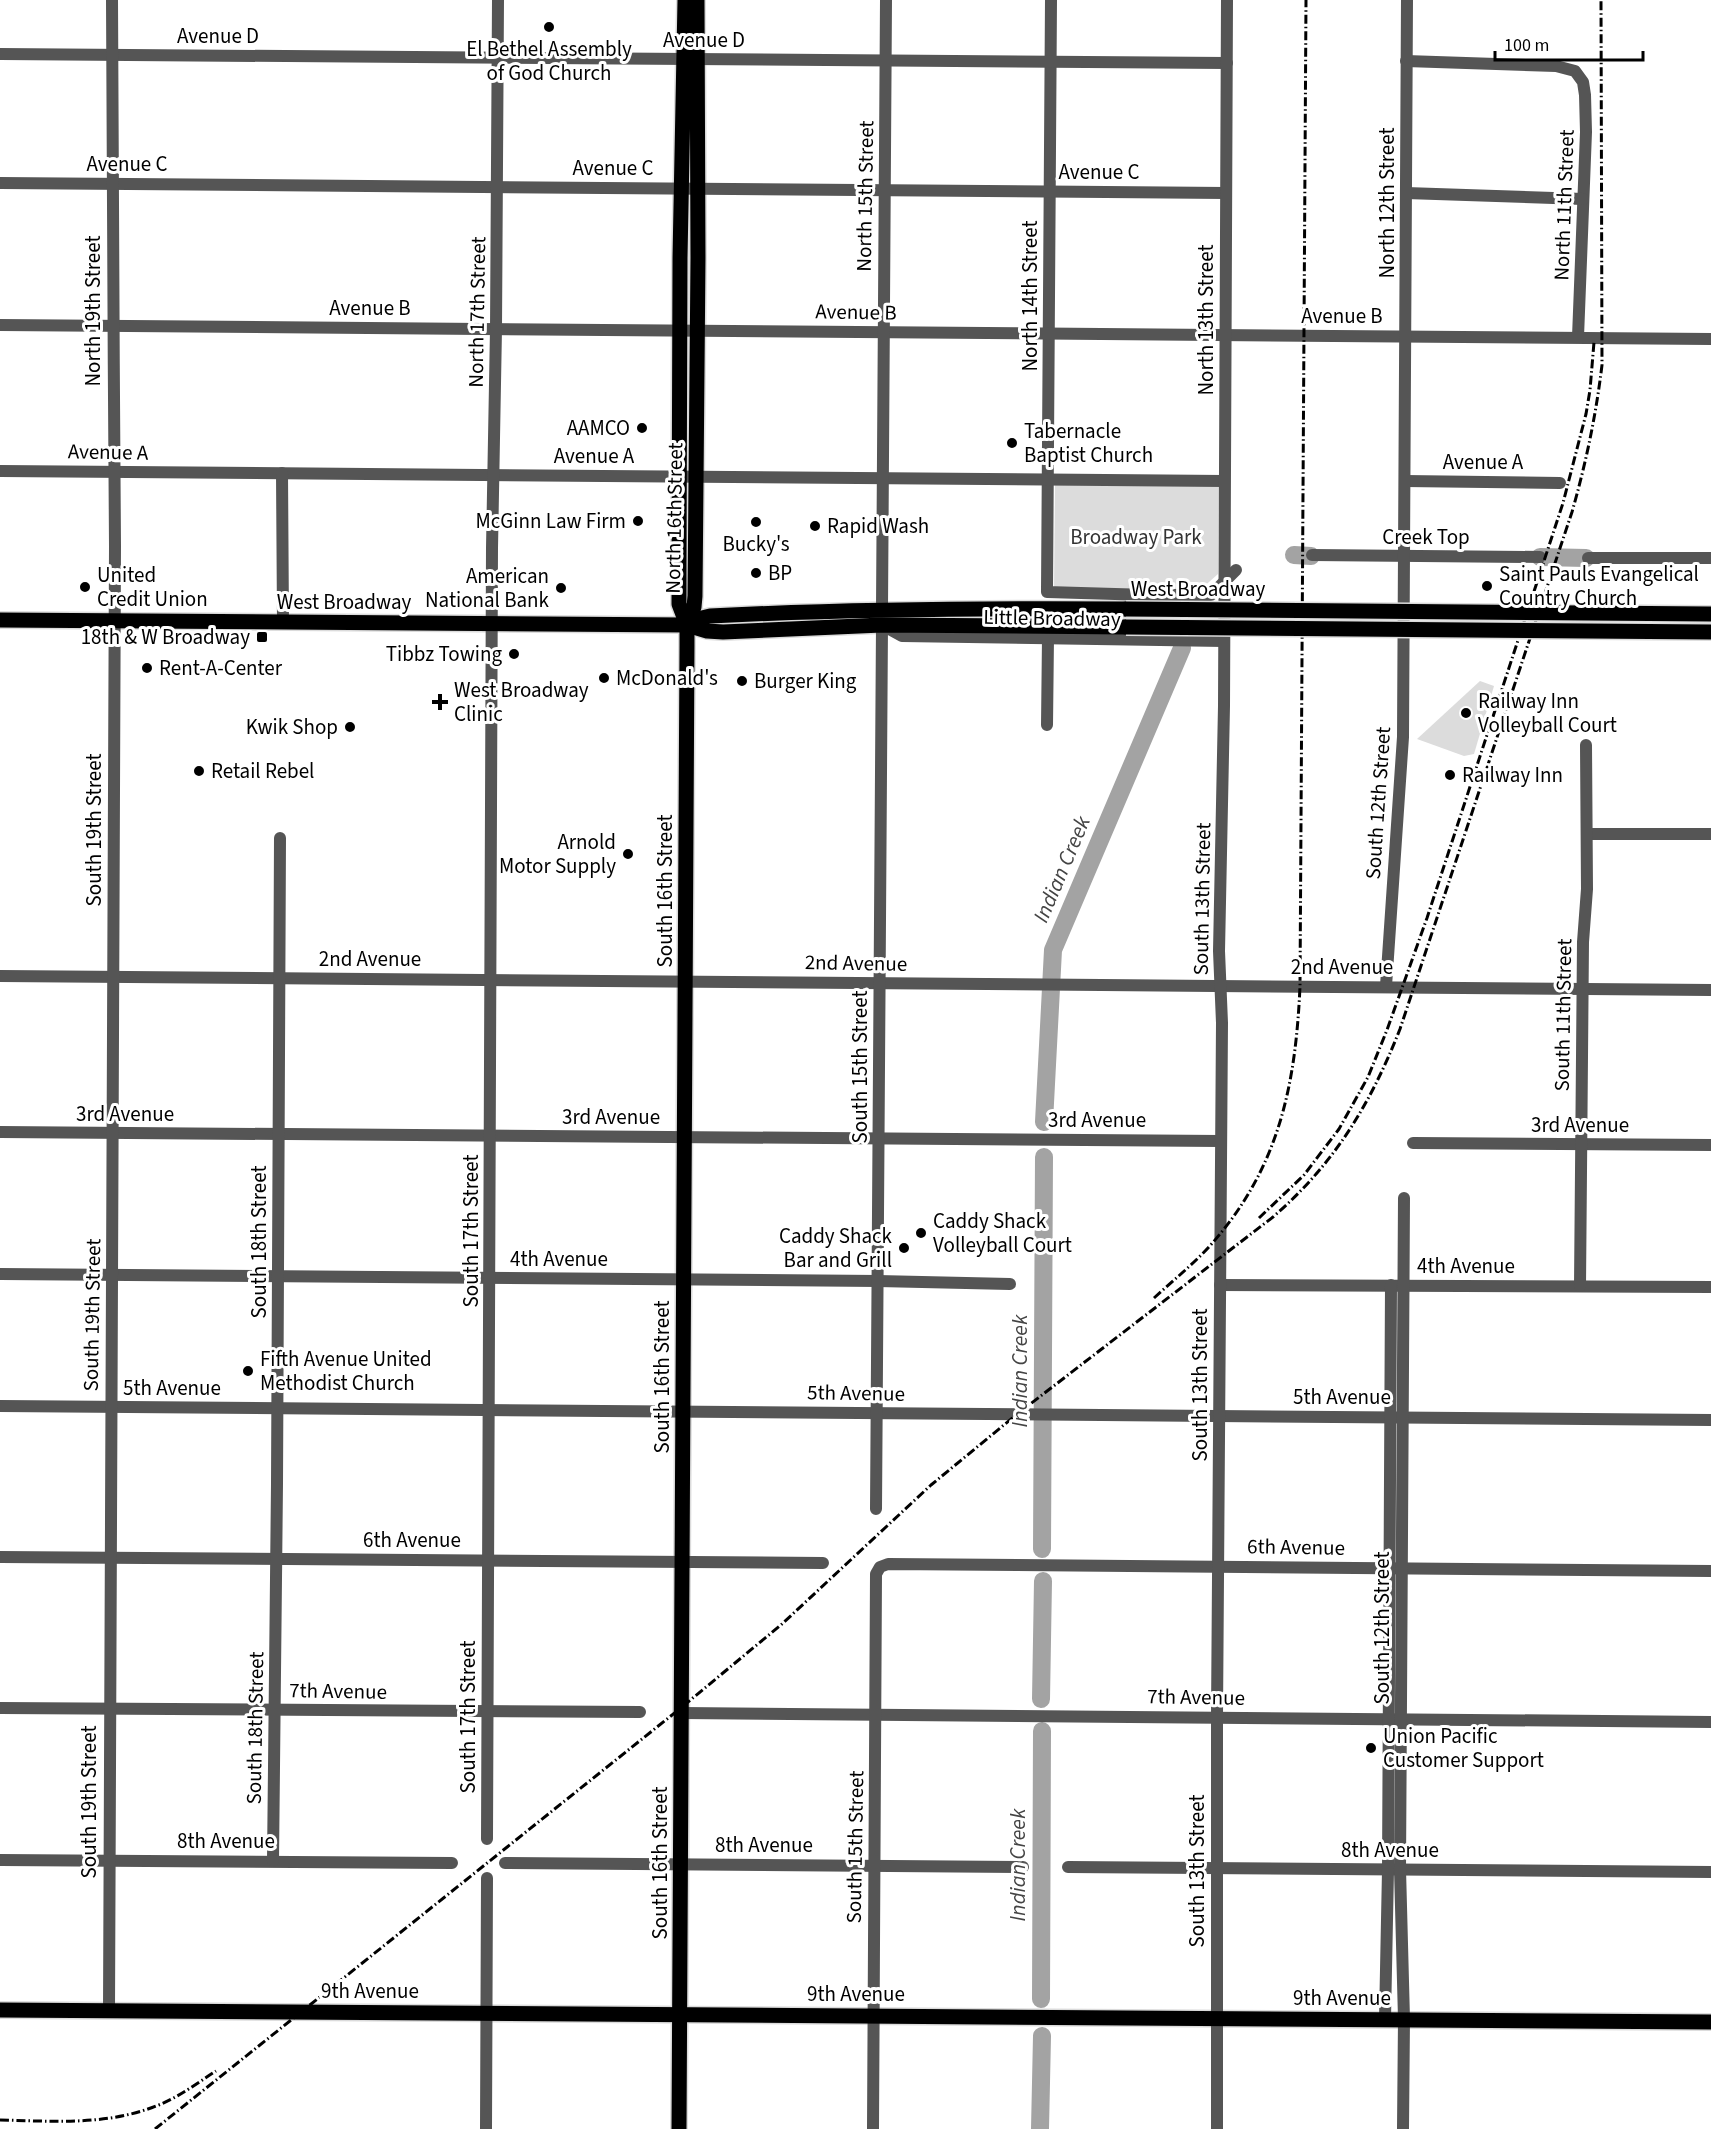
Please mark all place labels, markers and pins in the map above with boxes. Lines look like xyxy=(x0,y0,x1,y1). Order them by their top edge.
marker: El Bethel Assembly of God Church xyxy=(542,20,556,34)
place label: El Bethel Assembly of God Church xyxy=(466,34,632,88)
place label: AAMCO xyxy=(567,413,630,443)
place label: Tabernacle Baptist Church xyxy=(1024,416,1153,470)
marker: AAMCO xyxy=(635,421,649,435)
marker: Tabernacle Baptist Church xyxy=(1005,436,1019,450)
place label: McGinn Law Firm xyxy=(476,506,626,536)
place label: Rapid Wash xyxy=(827,511,929,541)
marker: McGinn Law Firm xyxy=(631,514,645,528)
marker: Bucky's xyxy=(749,515,763,529)
marker: Rapid Wash xyxy=(808,519,822,533)
place label: Bucky's xyxy=(722,529,790,559)
place label: BP xyxy=(768,558,792,588)
place label: Saint Pauls Evangelical Country Church xyxy=(1499,559,1699,613)
place label: United Credit Union xyxy=(97,560,208,614)
place label: American National Bank xyxy=(425,561,550,615)
marker: BP xyxy=(749,566,763,580)
marker: Saint Pauls Evangelical Country Church xyxy=(1480,579,1494,593)
marker: United Credit Union xyxy=(78,580,92,594)
marker: American National Bank xyxy=(554,581,568,595)
place label: 18th & W Broadway xyxy=(81,622,250,652)
marker: 18th & W Broadway xyxy=(255,630,269,644)
place label: Tibbz Towing xyxy=(386,639,502,669)
marker: Tibbz Towing xyxy=(507,647,521,661)
place label: Rent-A-Center xyxy=(159,653,283,683)
marker: Rent-A-Center xyxy=(140,661,154,675)
place label: McDonald's xyxy=(616,663,718,693)
place label: Burger King xyxy=(754,666,857,696)
marker: McDonald's xyxy=(597,671,611,685)
marker: Burger King xyxy=(735,674,749,688)
place label: West Broadway Clinic xyxy=(454,675,589,729)
place label: Railway Inn Volleyball Court xyxy=(1478,686,1617,740)
marker: West Broadway Clinic xyxy=(431,693,449,711)
marker: Railway Inn Volleyball Court xyxy=(1459,706,1473,720)
place label: Kwik Shop xyxy=(246,712,338,742)
marker: Kwik Shop xyxy=(343,720,357,734)
place label: Retail Rebel xyxy=(211,756,314,786)
place label: Railway Inn xyxy=(1462,760,1563,790)
marker: Retail Rebel xyxy=(192,764,206,778)
marker: Railway Inn xyxy=(1443,768,1457,782)
place label: Arnold Motor Supply xyxy=(499,827,616,881)
marker: Arnold Motor Supply xyxy=(621,847,635,861)
place label: Caddy Shack Volleyball Court xyxy=(933,1206,1072,1260)
place label: Caddy Shack Bar and Grill xyxy=(779,1221,893,1275)
marker: Caddy Shack Volleyball Court xyxy=(914,1226,928,1240)
marker: Caddy Shack Bar and Grill xyxy=(897,1241,911,1255)
place label: Fifth Avenue United Methodist Church xyxy=(260,1344,432,1398)
marker: Fifth Avenue United Methodist Church xyxy=(241,1364,255,1378)
place label: Union Pacific Customer Support xyxy=(1383,1721,1544,1775)
marker: Union Pacific Customer Support xyxy=(1364,1741,1378,1755)

